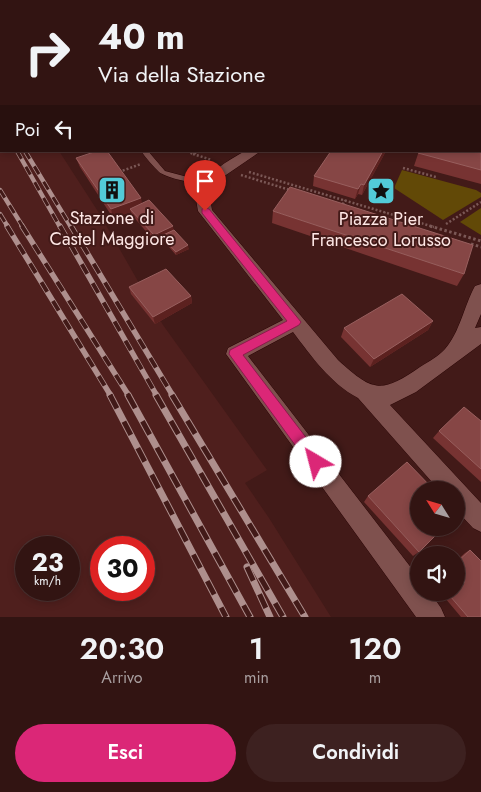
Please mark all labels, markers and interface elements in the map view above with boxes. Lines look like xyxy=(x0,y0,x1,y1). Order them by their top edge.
text: 40 m xyxy=(98,12,185,62)
icon: right xyxy=(15,20,80,85)
text: Via della Stazione xyxy=(98,58,265,90)
icon: left xyxy=(50,115,78,143)
text: Poi xyxy=(15,116,40,143)
pin xyxy=(184,160,226,211)
icon: arrive xyxy=(191,167,219,195)
building icon: Stazione di Castel Maggiore xyxy=(97,175,127,205)
place icon: Piazza Pier Francesco Lorusso xyxy=(366,176,396,206)
place label: Stazione di Castel Maggiore xyxy=(50,205,174,252)
place label: Piazza Pier Francesco Lorusso xyxy=(311,206,451,253)
position arrow xyxy=(289,435,341,487)
north arrow xyxy=(410,481,465,536)
map controls xyxy=(410,481,465,601)
speed limit sign: 30 xyxy=(90,536,155,601)
text: 23 xyxy=(32,544,63,580)
button: sound xyxy=(410,546,465,601)
text: km/h xyxy=(34,572,61,590)
text: 20:30 xyxy=(80,627,164,670)
text: 1 xyxy=(249,627,264,670)
text: 120 xyxy=(349,627,401,670)
text: Arrivo xyxy=(101,666,143,689)
text: min xyxy=(244,666,269,689)
text: m xyxy=(369,666,381,689)
button: Esci xyxy=(15,724,236,782)
button: Condividi xyxy=(246,724,466,782)

